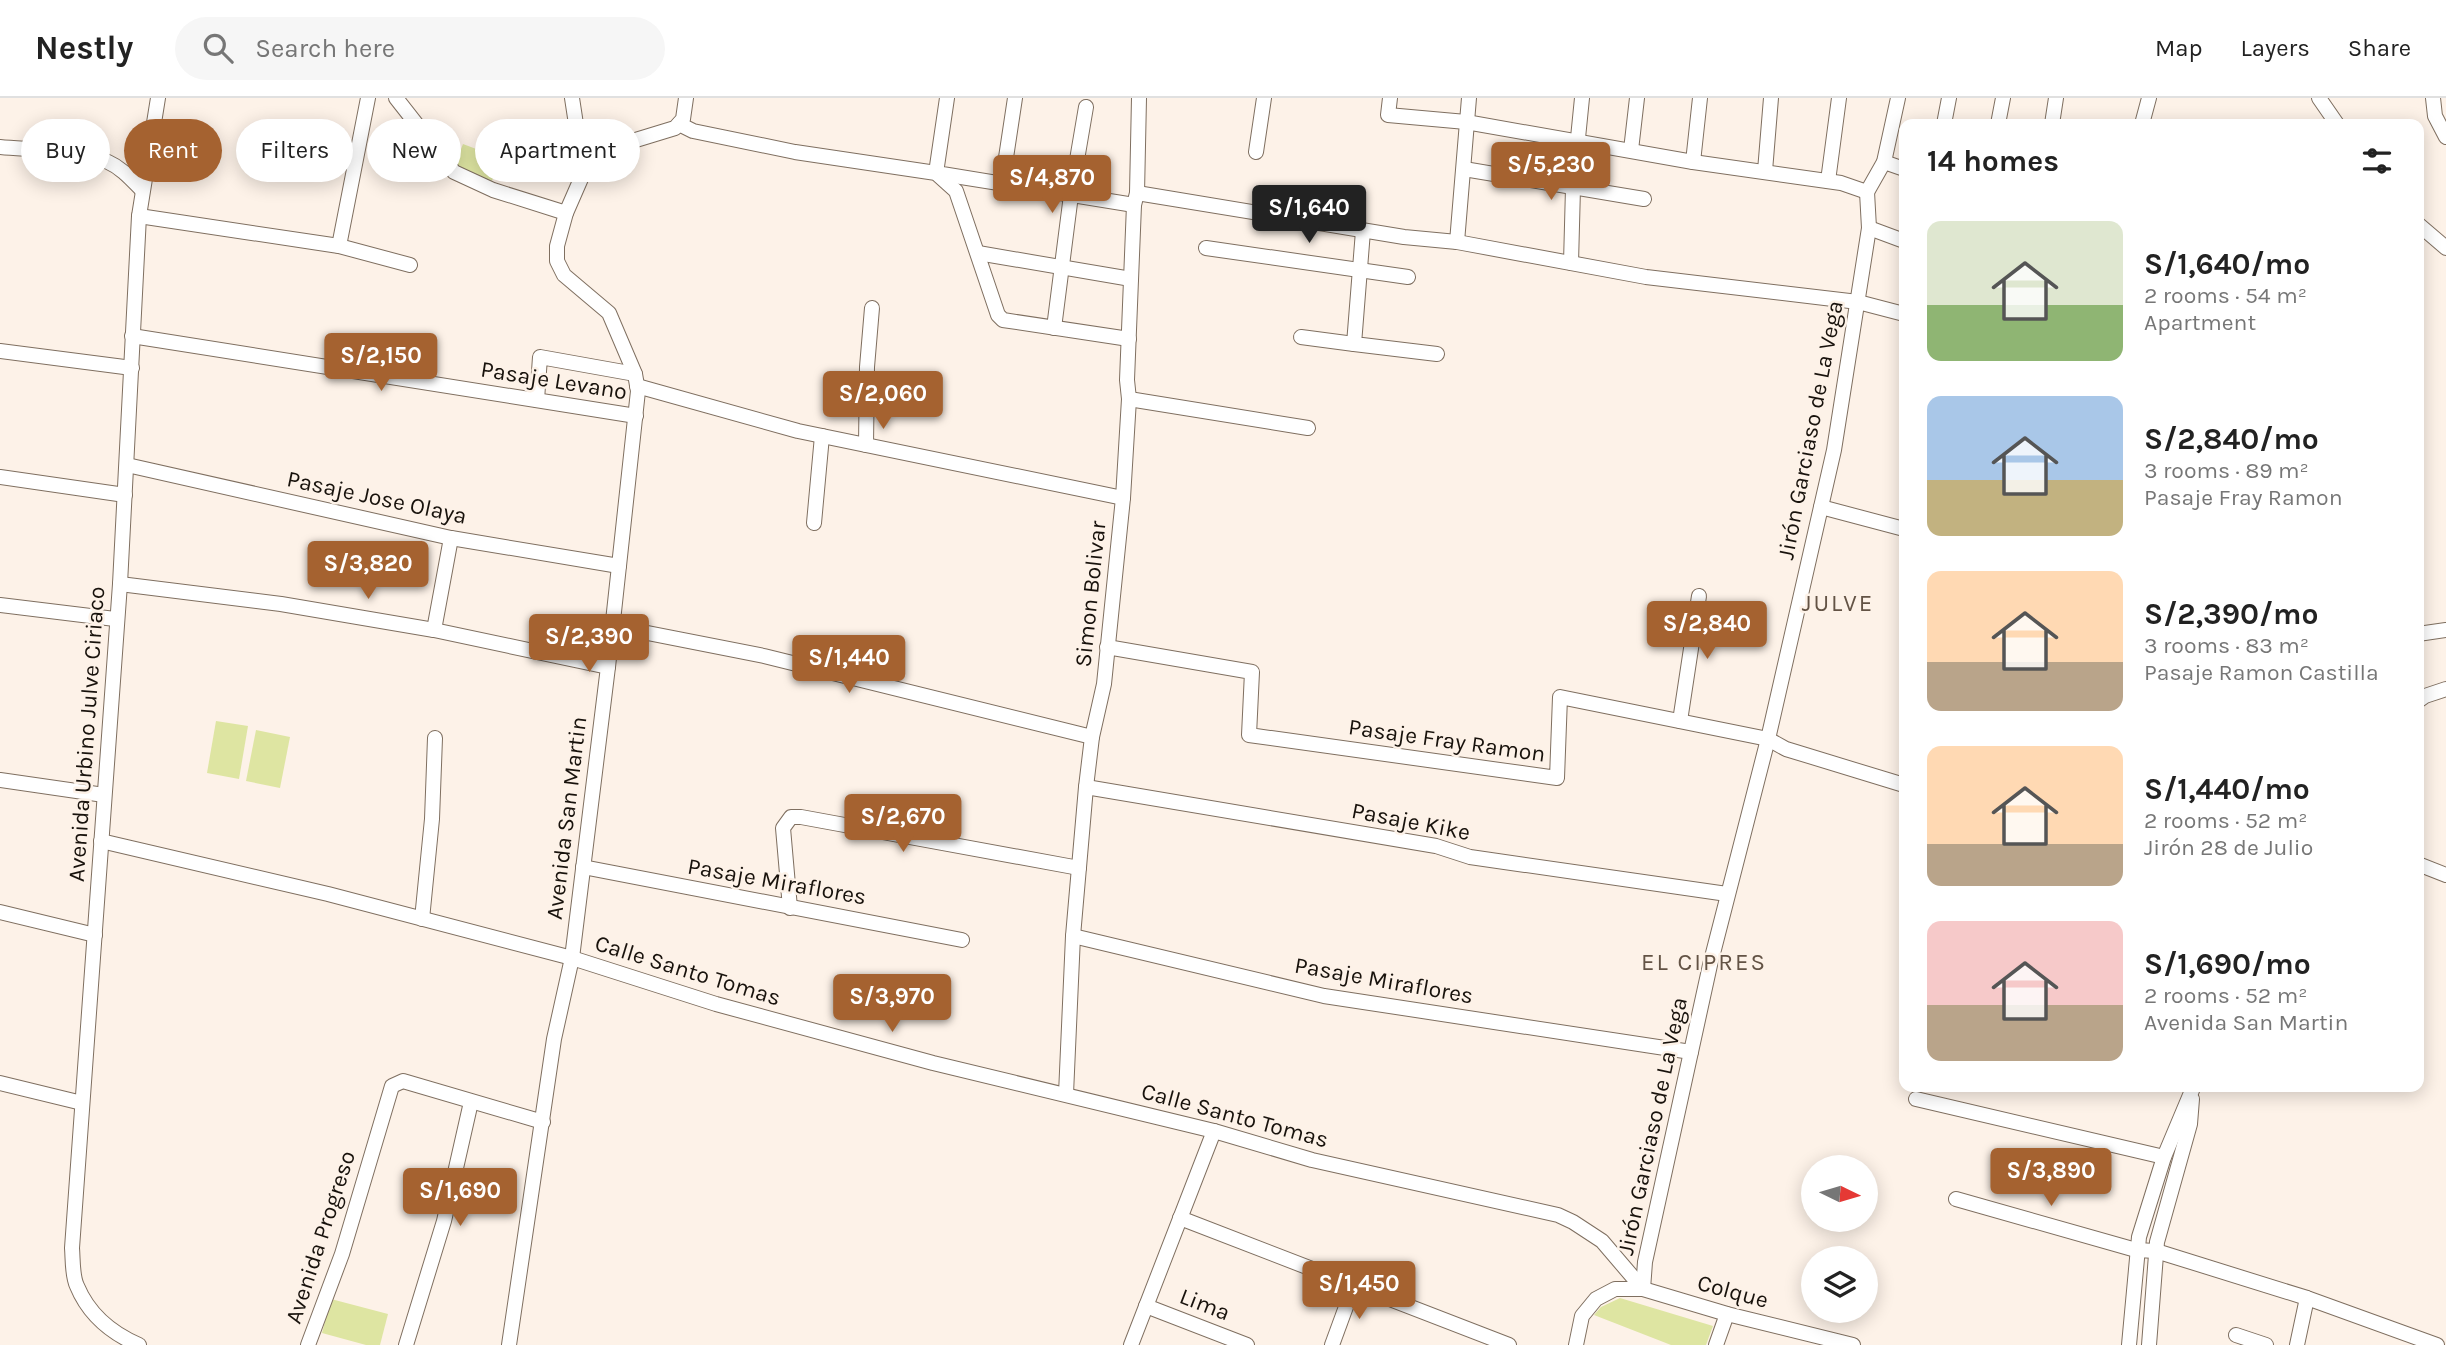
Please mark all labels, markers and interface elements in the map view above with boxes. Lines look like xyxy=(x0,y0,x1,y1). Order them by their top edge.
search box xyxy=(175,17,665,80)
text: Nestly xyxy=(35,29,133,67)
icon: search xyxy=(199,29,237,67)
text: Search here xyxy=(255,33,395,64)
text: Map xyxy=(2155,34,2203,62)
text: Layers xyxy=(2241,34,2310,62)
text: Share xyxy=(2348,34,2411,62)
chip: Buy xyxy=(21,119,110,182)
chip: Rent xyxy=(124,119,222,182)
chip: Filters xyxy=(236,119,353,182)
chip: New xyxy=(367,119,461,182)
chip: Apartment xyxy=(475,119,640,182)
pin: S/5,230 xyxy=(1486,142,1616,202)
icon: filters xyxy=(2358,142,2396,180)
text: 14 homes xyxy=(1927,143,2059,179)
text: S/5,230 xyxy=(1507,151,1595,178)
pin: S/4,870 xyxy=(987,156,1117,215)
text: S/4,870 xyxy=(1009,164,1095,191)
pin: S/1,640 xyxy=(1244,186,1374,245)
text: S/1,640 xyxy=(1268,194,1350,221)
text: S/1,640/mo xyxy=(2144,246,2310,282)
icon: home xyxy=(1983,249,2067,333)
text: 2 rooms · 54 m² xyxy=(2144,282,2307,309)
street label: Jirón Garciaso de La Vega xyxy=(1772,298,1849,562)
text: Apartment xyxy=(2144,309,2256,336)
pin: S/2,150 xyxy=(316,334,446,393)
text: S/2,150 xyxy=(340,342,422,369)
street label: Pasaje Levano xyxy=(479,356,629,405)
pin: S/2,060 xyxy=(818,372,948,431)
text: S/2,060 xyxy=(839,380,927,407)
text: S/2,840/mo xyxy=(2144,421,2319,457)
icon: home xyxy=(1983,424,2067,508)
text: 3 rooms · 89 m² xyxy=(2144,457,2309,484)
street label: Pasaje Jose Olaya xyxy=(285,465,469,530)
text: Pasaje Fray Ramon xyxy=(2144,484,2343,511)
street label: Simon Bolivar xyxy=(1069,519,1112,669)
pin: S/3,820 xyxy=(303,542,433,601)
text: S/3,820 xyxy=(324,550,412,577)
street label: Avenida Urbino Julve Ciriaco xyxy=(63,585,110,883)
district label: JULVE xyxy=(1802,589,1874,617)
text: S/2,390/mo xyxy=(2144,596,2319,632)
icon: home xyxy=(1983,599,2067,683)
pin: S/2,840 xyxy=(1642,602,1772,661)
text: S/2,840 xyxy=(1663,610,1751,637)
pin: S/2,390 xyxy=(524,614,654,674)
text: S/2,390 xyxy=(545,623,633,650)
text: 3 rooms · 83 m² xyxy=(2144,632,2309,659)
pin: S/1,440 xyxy=(784,636,914,695)
text: S/1,440 xyxy=(808,644,890,671)
text: Pasaje Ramon Castilla xyxy=(2144,659,2379,686)
street label: Pasaje Fray Ramon xyxy=(1347,713,1547,768)
street label: Avenida San Martin xyxy=(541,715,592,921)
text: S/1,440/mo xyxy=(2144,771,2310,807)
icon: home xyxy=(1983,774,2067,858)
pin: S/2,670 xyxy=(838,794,968,854)
street label: Pasaje Kike xyxy=(1349,797,1472,846)
text: S/2,670 xyxy=(860,803,946,830)
text: 2 rooms · 52 m² xyxy=(2144,807,2307,834)
text: Jirón 28 de Julio xyxy=(2144,834,2313,861)
street label: Pasaje Miraflores xyxy=(685,852,868,911)
street label: Calle Santo Tomas xyxy=(592,929,784,1012)
text: S/1,690/mo xyxy=(2144,946,2311,982)
district label: EL CIPRES xyxy=(1641,948,1767,976)
icon: home xyxy=(1983,949,2067,1033)
street label: Pasaje Miraflores xyxy=(1292,951,1475,1010)
pin: S/3,970 xyxy=(827,974,957,1034)
text: 2 rooms · 52 m² xyxy=(2144,982,2307,1009)
text: S/3,970 xyxy=(849,983,935,1010)
street label: Jirón Garciaso de La Vega xyxy=(1612,995,1693,1258)
text: Avenida San Martin xyxy=(2144,1009,2348,1036)
street label: Calle Santo Tomas xyxy=(1138,1078,1331,1153)
street label: Avenida Progreso xyxy=(280,1147,361,1327)
pin: S/3,890 xyxy=(1986,1148,2116,1208)
north arrow xyxy=(1801,1155,1878,1232)
map controls xyxy=(1801,1155,1878,1323)
text: S/3,890 xyxy=(2006,1157,2096,1184)
pin: S/1,690 xyxy=(395,1168,525,1228)
text: S/1,690 xyxy=(419,1177,501,1204)
button: layers xyxy=(1801,1246,1878,1323)
pin: S/1,450 xyxy=(1294,1262,1424,1321)
street label: Colque xyxy=(1694,1269,1771,1314)
text: S/1,450 xyxy=(1318,1270,1400,1297)
street label: Lima xyxy=(1176,1283,1234,1326)

